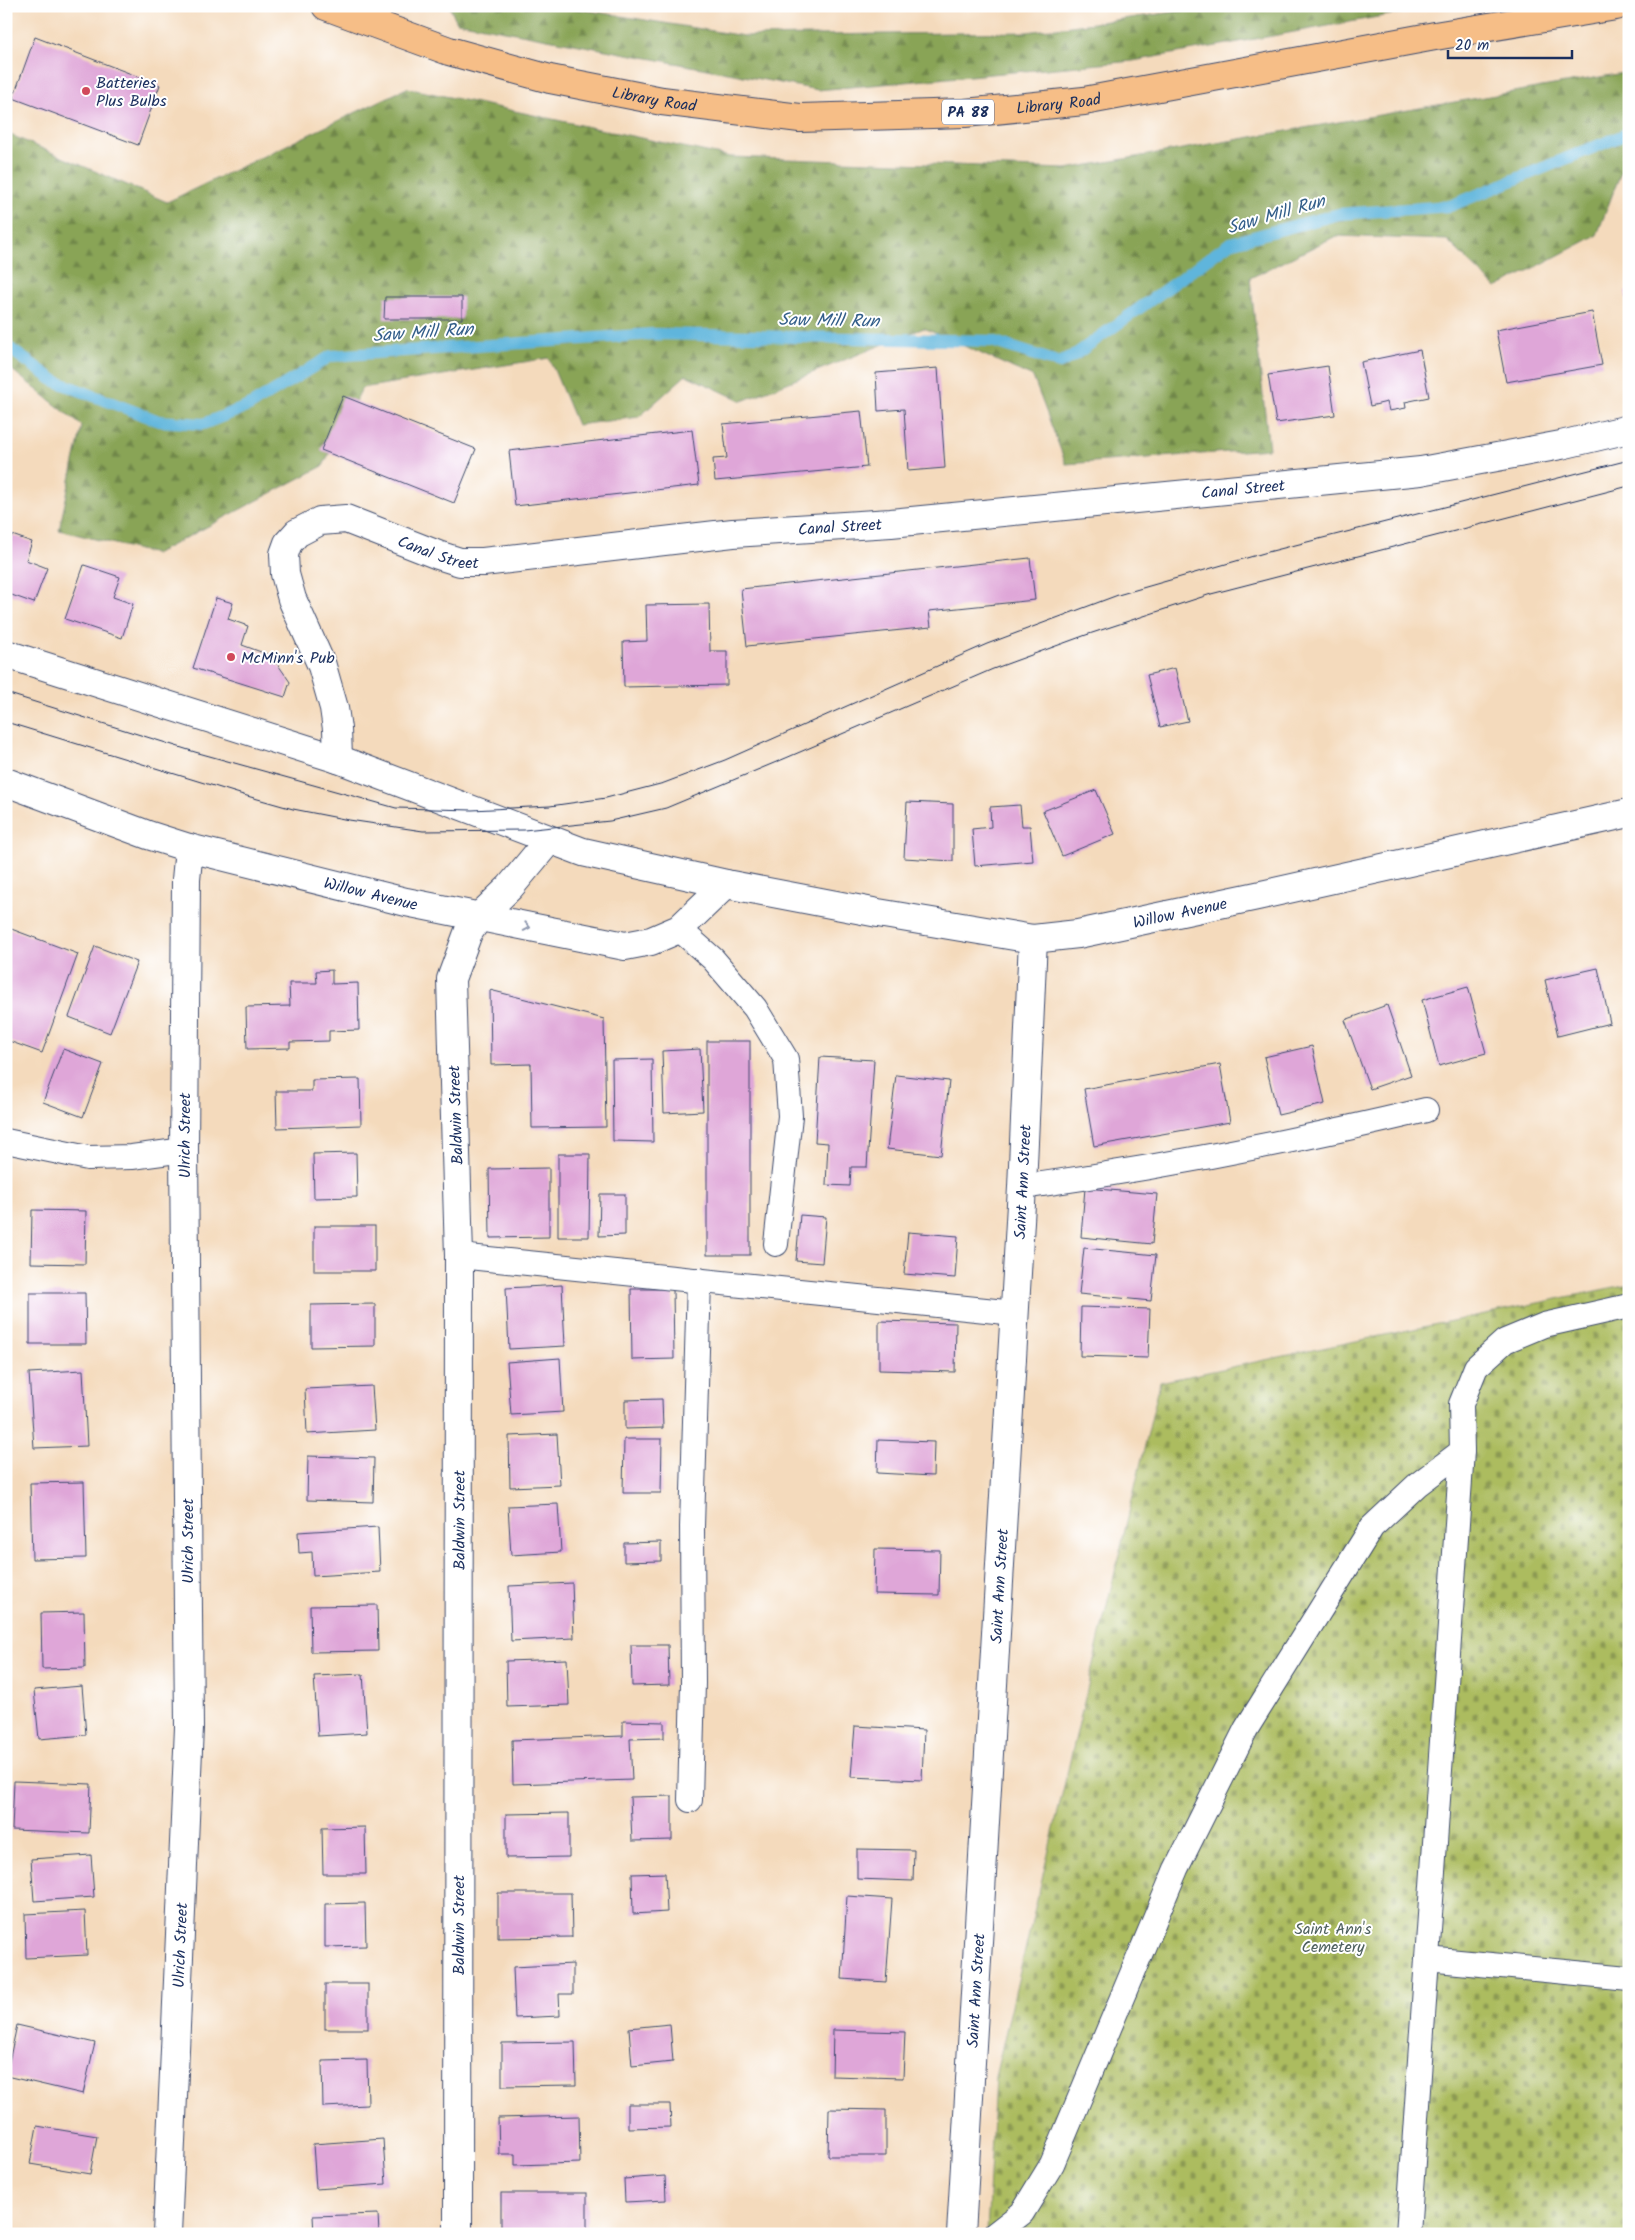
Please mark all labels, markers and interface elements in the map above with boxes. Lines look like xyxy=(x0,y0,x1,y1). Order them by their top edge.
scale bar xyxy=(1448,28,1571,60)
text: 20 m xyxy=(1455,34,1489,58)
place label: Batteries Plus Bulbs xyxy=(96,71,167,114)
street label: Library Road xyxy=(610,80,699,119)
marker: Batteries Plus Bulbs xyxy=(80,85,92,97)
street label: Library Road xyxy=(1015,87,1104,122)
road number: PA 88 xyxy=(942,100,994,124)
water label: Saw Mill Run xyxy=(1224,187,1330,243)
water label: Saw Mill Run xyxy=(778,306,881,337)
water label: Saw Mill Run xyxy=(372,315,476,351)
street label: Canal Street xyxy=(1200,473,1287,507)
street label: Canal Street xyxy=(797,513,883,543)
street label: Canal Street xyxy=(393,529,479,576)
place label: McMinn's Pub xyxy=(241,646,335,671)
marker: McMinn's Pub xyxy=(225,651,237,663)
street label: Willow Avenue xyxy=(321,871,420,918)
street label: Willow Avenue xyxy=(1131,892,1229,936)
one-way arrow xyxy=(522,921,531,931)
street label: Baldwin Street xyxy=(442,1064,471,1165)
street label: Ulrich Street xyxy=(173,1092,198,1178)
street label: Saint Ann Street xyxy=(1008,1123,1039,1240)
street label: Baldwin Street xyxy=(448,1469,473,1570)
street label: Ulrich Street xyxy=(176,1498,201,1584)
street label: Saint Ann Street xyxy=(984,1527,1016,1644)
street label: Baldwin Street xyxy=(447,1874,472,1975)
street label: Ulrich Street xyxy=(167,1901,195,1989)
park label: Saint Ann's Cemetery xyxy=(1295,1917,1372,1960)
street label: Saint Ann Street xyxy=(961,1932,993,2049)

